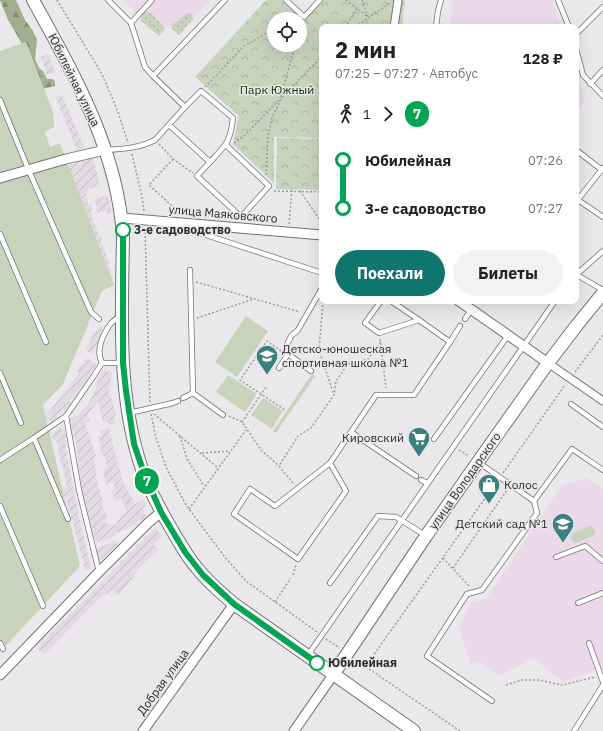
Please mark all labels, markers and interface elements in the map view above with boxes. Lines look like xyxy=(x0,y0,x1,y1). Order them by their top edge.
map controls xyxy=(267,12,307,52)
button: locate xyxy=(267,12,307,52)
street label: Юбилейная улица xyxy=(45,31,104,129)
text: 2 мин xyxy=(335,35,396,64)
text: 128 ₽ xyxy=(523,49,563,68)
text: 07:25 – 07:27 · Автобус xyxy=(335,65,478,82)
park label: Парк Южный xyxy=(240,82,314,97)
icon: walk xyxy=(335,103,357,125)
icon: forward xyxy=(377,103,399,125)
text: 7 xyxy=(413,105,421,123)
text: 1 xyxy=(363,106,371,123)
text: Юбилейная xyxy=(365,151,451,170)
text: 07:26 xyxy=(528,152,563,169)
text: 3-е садоводство xyxy=(365,199,486,218)
text: 07:27 xyxy=(528,200,563,217)
street label: улица Маяковского xyxy=(168,201,278,226)
marker: 3-е садоводство xyxy=(115,222,131,238)
place label: 3-е садоводство xyxy=(134,222,231,237)
button: Поехали xyxy=(335,250,445,296)
button: Билеты xyxy=(453,250,563,296)
place label: Детско-юношеская спортивная школа №1 xyxy=(282,341,409,370)
school or university icon: Детско-юношеская спортивная школа №1 xyxy=(254,343,280,376)
supermarket icon: Кировский xyxy=(406,425,432,458)
street label: улица Володарского xyxy=(425,429,504,532)
place label: Кировский xyxy=(342,430,404,445)
line badge: 7 xyxy=(134,468,160,494)
text: 7 xyxy=(143,472,151,490)
shop icon: Колос xyxy=(476,472,502,505)
place label: Колос xyxy=(504,477,538,492)
school or university icon: Детский сад №1 xyxy=(550,511,576,544)
place label: Детский сад №1 xyxy=(456,516,548,531)
street label: Добрая улица xyxy=(134,645,192,718)
marker: Юбилейная xyxy=(309,655,325,671)
place label: Юбилейная xyxy=(328,655,397,670)

